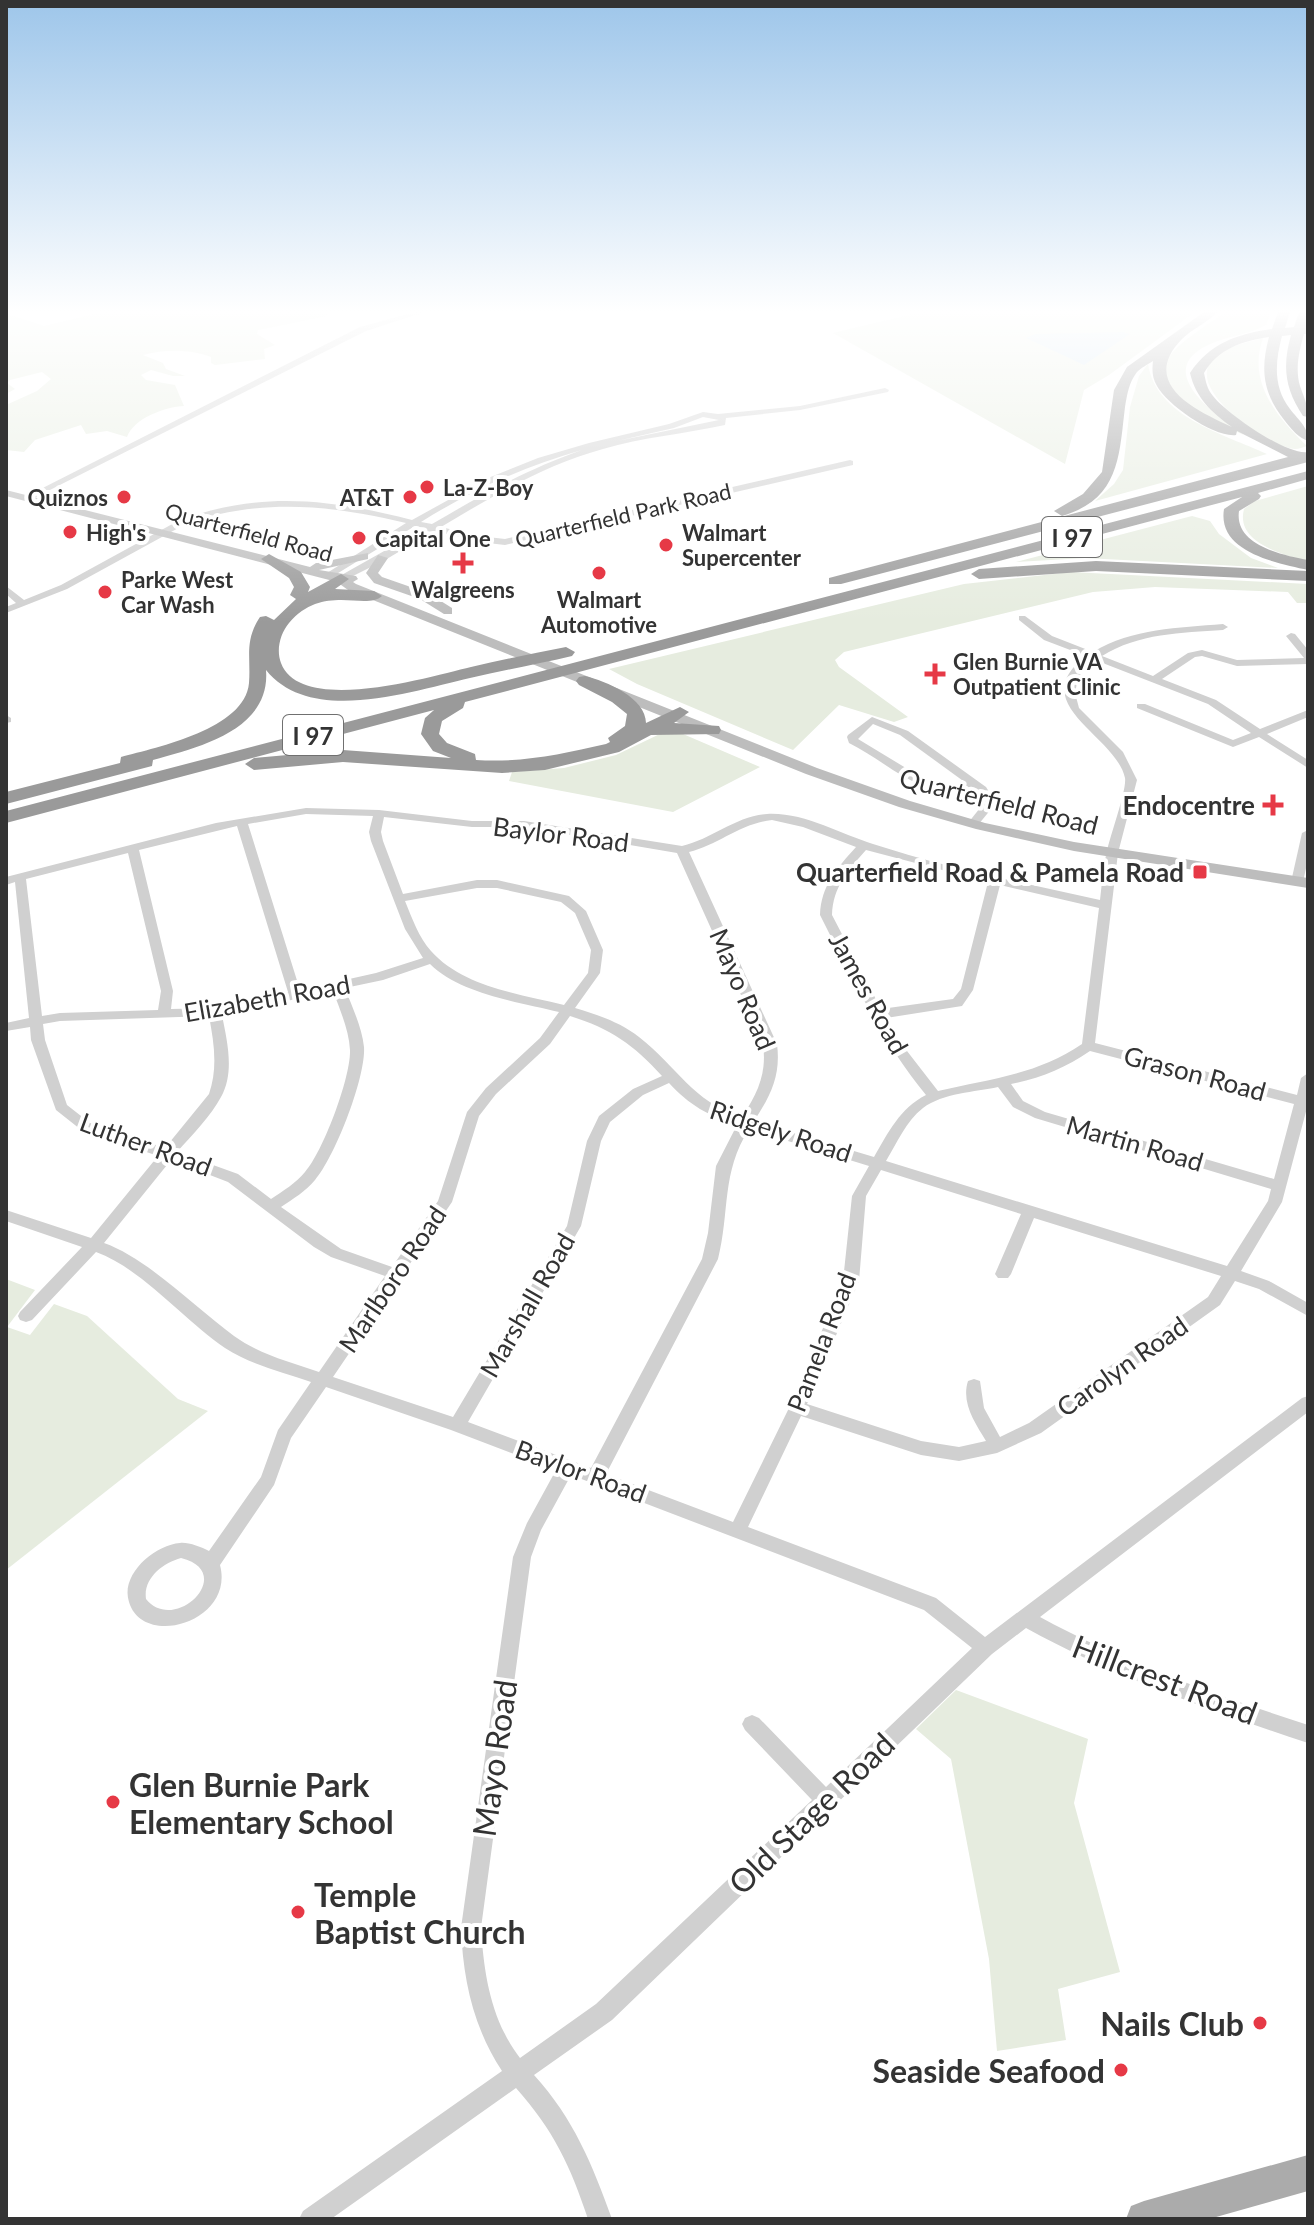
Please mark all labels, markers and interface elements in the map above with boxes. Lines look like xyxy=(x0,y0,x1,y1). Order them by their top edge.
place label: La-Z-Boy xyxy=(443,474,534,501)
street label: Quarterfield Park Road xyxy=(512,477,734,553)
marker: La-Z-Boy xyxy=(418,478,436,496)
place label: Quiznos xyxy=(28,484,108,511)
place label: AT&T xyxy=(339,484,394,511)
marker: Quiznos xyxy=(115,488,133,506)
marker: AT&T xyxy=(401,488,419,506)
street label: Quarterfield Road xyxy=(162,497,336,567)
road number: I 97 xyxy=(1042,517,1102,557)
place label: High's xyxy=(86,519,146,546)
place label: Walmart Supercenter xyxy=(682,519,802,571)
marker: High's xyxy=(61,523,79,541)
place label: Capital One xyxy=(375,525,491,552)
marker: Capital One xyxy=(350,529,368,547)
marker: Walmart Supercenter xyxy=(657,536,675,554)
marker: Walgreens xyxy=(454,554,472,572)
marker: Walmart Automotive xyxy=(590,564,608,582)
place label: Parke West Car Wash xyxy=(121,566,234,618)
place label: Walgreens xyxy=(411,576,515,603)
marker: Parke West Car Wash xyxy=(96,583,114,601)
place label: Walmart Automotive xyxy=(540,586,657,638)
place label: Glen Burnie VA Outpatient Clinic xyxy=(953,648,1121,700)
marker: Glen Burnie VA Outpatient Clinic xyxy=(924,663,946,685)
road number: I 97 xyxy=(283,715,343,755)
street label: Quarterfield Road xyxy=(896,761,1102,841)
place label: Endocentre xyxy=(1122,789,1255,821)
marker: Endocentre xyxy=(1262,794,1284,816)
street label: Baylor Road xyxy=(491,810,631,858)
place label: Quarterfield Road & Pamela Road xyxy=(796,856,1184,888)
marker: Quarterfield Road & Pamela Road xyxy=(1191,863,1209,881)
street label: Mayo Road xyxy=(703,924,783,1054)
street label: James Road xyxy=(823,927,915,1059)
street label: Elizabeth Road xyxy=(181,968,353,1028)
street label: Grason Road xyxy=(1120,1039,1270,1107)
street label: Ridgely Road xyxy=(706,1093,856,1169)
street label: Luther Road xyxy=(76,1105,216,1183)
street label: Martin Road xyxy=(1063,1108,1207,1178)
street label: Marlboro Road xyxy=(331,1200,453,1358)
street label: Marshall Road xyxy=(473,1227,581,1383)
street label: Pamela Road xyxy=(780,1268,862,1416)
street label: Carolyn Road xyxy=(1050,1309,1194,1423)
street label: Baylor Road xyxy=(511,1433,651,1509)
street label: Hillcrest Road xyxy=(1067,1626,1263,1732)
street label: Mayo Road xyxy=(464,1677,524,1839)
street label: Old Stage Road xyxy=(720,1724,902,1902)
place label: Glen Burnie Park Elementary School xyxy=(129,1765,394,1841)
marker: Glen Burnie Park Elementary School xyxy=(104,1793,122,1811)
place label: Temple Baptist Church xyxy=(314,1875,526,1951)
marker: Temple Baptist Church xyxy=(289,1903,307,1921)
place label: Nails Club xyxy=(1100,2004,1244,2043)
marker: Nails Club xyxy=(1251,2014,1269,2032)
place label: Seaside Seafood xyxy=(872,2051,1105,2090)
marker: Seaside Seafood xyxy=(1112,2061,1130,2079)

